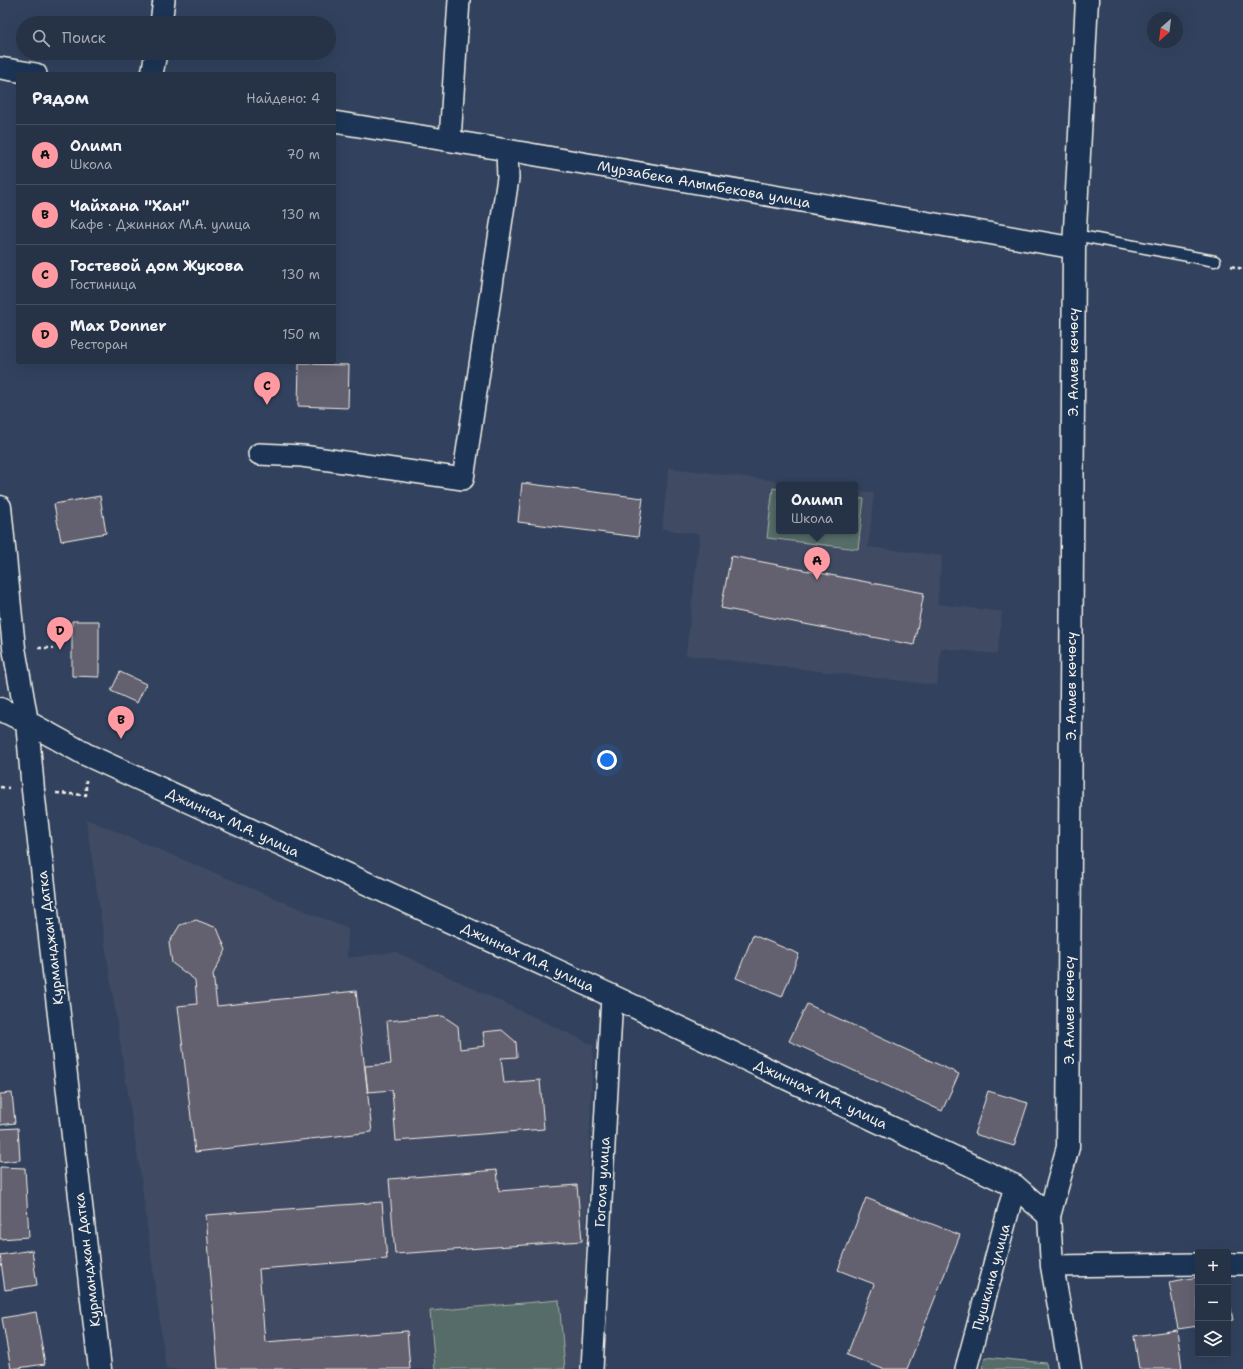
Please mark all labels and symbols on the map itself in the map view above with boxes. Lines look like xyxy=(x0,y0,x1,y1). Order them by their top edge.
north arrow xyxy=(1147,12,1183,48)
street label: Мурзабека Алымбекова улица xyxy=(596,156,812,212)
street label: Э. Алиев көчөсү xyxy=(1064,308,1082,416)
pin: C xyxy=(254,372,280,405)
pin: A xyxy=(804,547,830,580)
pin: D xyxy=(47,617,73,650)
street label: Э. Алиев көчөсү xyxy=(1062,632,1080,740)
pin: B xyxy=(108,706,134,739)
your location xyxy=(597,750,617,770)
street label: Джиннах М.А. улица xyxy=(164,783,303,861)
street label: Курманджан Датка xyxy=(33,870,67,1006)
street label: Джиннах М.А. улица xyxy=(459,918,598,996)
street label: Э. Алиев көчөсү xyxy=(1060,956,1078,1064)
street label: Джиннах М.А. улица xyxy=(752,1055,891,1133)
street label: Гоголя улица xyxy=(591,1136,613,1228)
street label: Курманджан Датка xyxy=(70,1192,104,1328)
street label: Пушкина улица xyxy=(968,1221,1014,1332)

